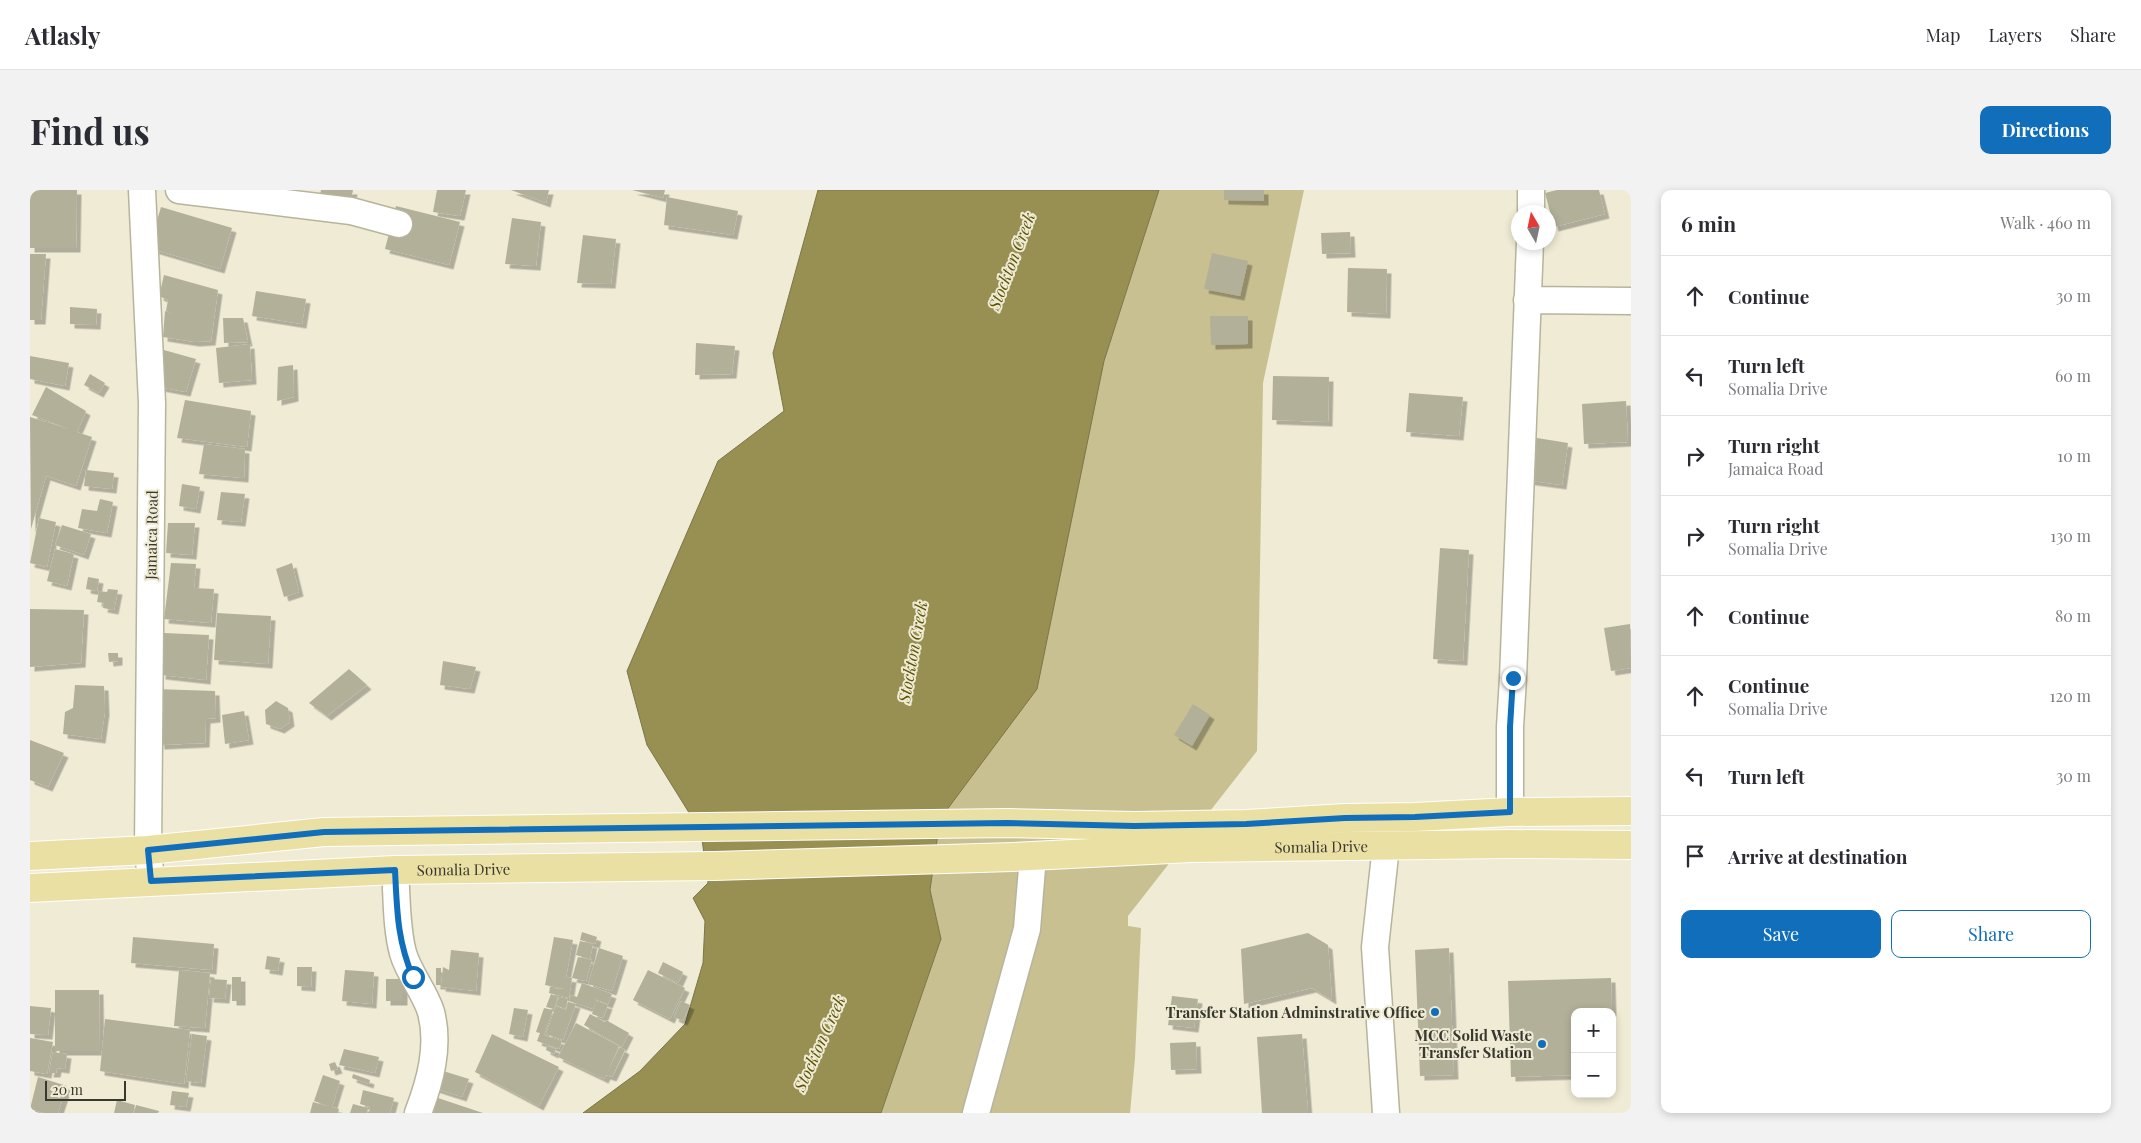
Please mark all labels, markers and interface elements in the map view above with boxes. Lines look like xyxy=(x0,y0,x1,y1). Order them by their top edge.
text: Atlasly xyxy=(25,19,100,51)
text: Map xyxy=(1925,23,1960,47)
text: Layers xyxy=(1988,23,2042,47)
text: Share xyxy=(2070,23,2116,47)
button: Directions xyxy=(1980,106,2111,154)
text: Find us xyxy=(30,107,150,154)
north arrow xyxy=(1511,205,1556,250)
water label: Stockton Creek xyxy=(982,209,1039,314)
text: 6 min xyxy=(1681,209,1736,237)
text: Walk · 460 m xyxy=(2000,212,2091,233)
icon: ahead xyxy=(1681,282,1709,310)
text: Continue xyxy=(1728,283,1809,309)
text: 30 m xyxy=(2056,285,2091,306)
text: Turn left xyxy=(1728,352,1805,378)
icon: left xyxy=(1681,362,1709,390)
text: 60 m xyxy=(2055,365,2091,386)
text: Somalia Drive xyxy=(1728,378,1828,399)
text: Turn right xyxy=(1728,432,1820,458)
icon: right xyxy=(1681,442,1709,470)
text: 10 m xyxy=(2057,445,2091,466)
text: Jamaica Road xyxy=(1728,458,1824,479)
street label: Jamaica Road xyxy=(140,490,162,581)
text: Turn right xyxy=(1728,512,1820,538)
icon: right xyxy=(1681,522,1709,550)
text: 130 m xyxy=(2050,525,2091,546)
text: Somalia Drive xyxy=(1728,538,1828,559)
water label: Stockton Creek xyxy=(893,600,931,705)
icon: ahead xyxy=(1681,602,1709,630)
text: Continue xyxy=(1728,603,1809,629)
text: 80 m xyxy=(2055,605,2091,626)
route end xyxy=(1502,667,1525,690)
text: Continue xyxy=(1728,672,1809,698)
icon: ahead xyxy=(1681,682,1709,710)
text: 120 m xyxy=(2050,685,2091,706)
text: Somalia Drive xyxy=(1728,698,1828,719)
icon: left xyxy=(1681,762,1709,790)
text: Turn left xyxy=(1728,763,1805,789)
text: 30 m xyxy=(2056,765,2091,786)
street label: Somalia Drive xyxy=(1274,836,1368,857)
icon: arrive xyxy=(1681,842,1709,870)
text: Arrive at destination xyxy=(1728,843,1908,869)
street label: Somalia Drive xyxy=(417,859,511,880)
button: Save xyxy=(1681,910,1881,958)
button: Share xyxy=(1891,910,2091,958)
route start xyxy=(402,966,425,989)
water label: Stockton Creek xyxy=(788,992,850,1095)
place label: Transfer Station Adminstrative Office xyxy=(1165,1002,1425,1022)
marker: Transfer Station Adminstrative Office xyxy=(1429,1006,1441,1018)
map controls xyxy=(1571,1008,1616,1098)
button: + xyxy=(1571,1008,1616,1053)
place label: MCC Solid Waste Transfer Station xyxy=(1414,1025,1533,1062)
marker: MCC Solid Waste Transfer Station xyxy=(1536,1038,1548,1050)
button: − xyxy=(1571,1053,1616,1098)
scale bar xyxy=(45,1078,126,1101)
text: 20 m xyxy=(52,1080,83,1099)

